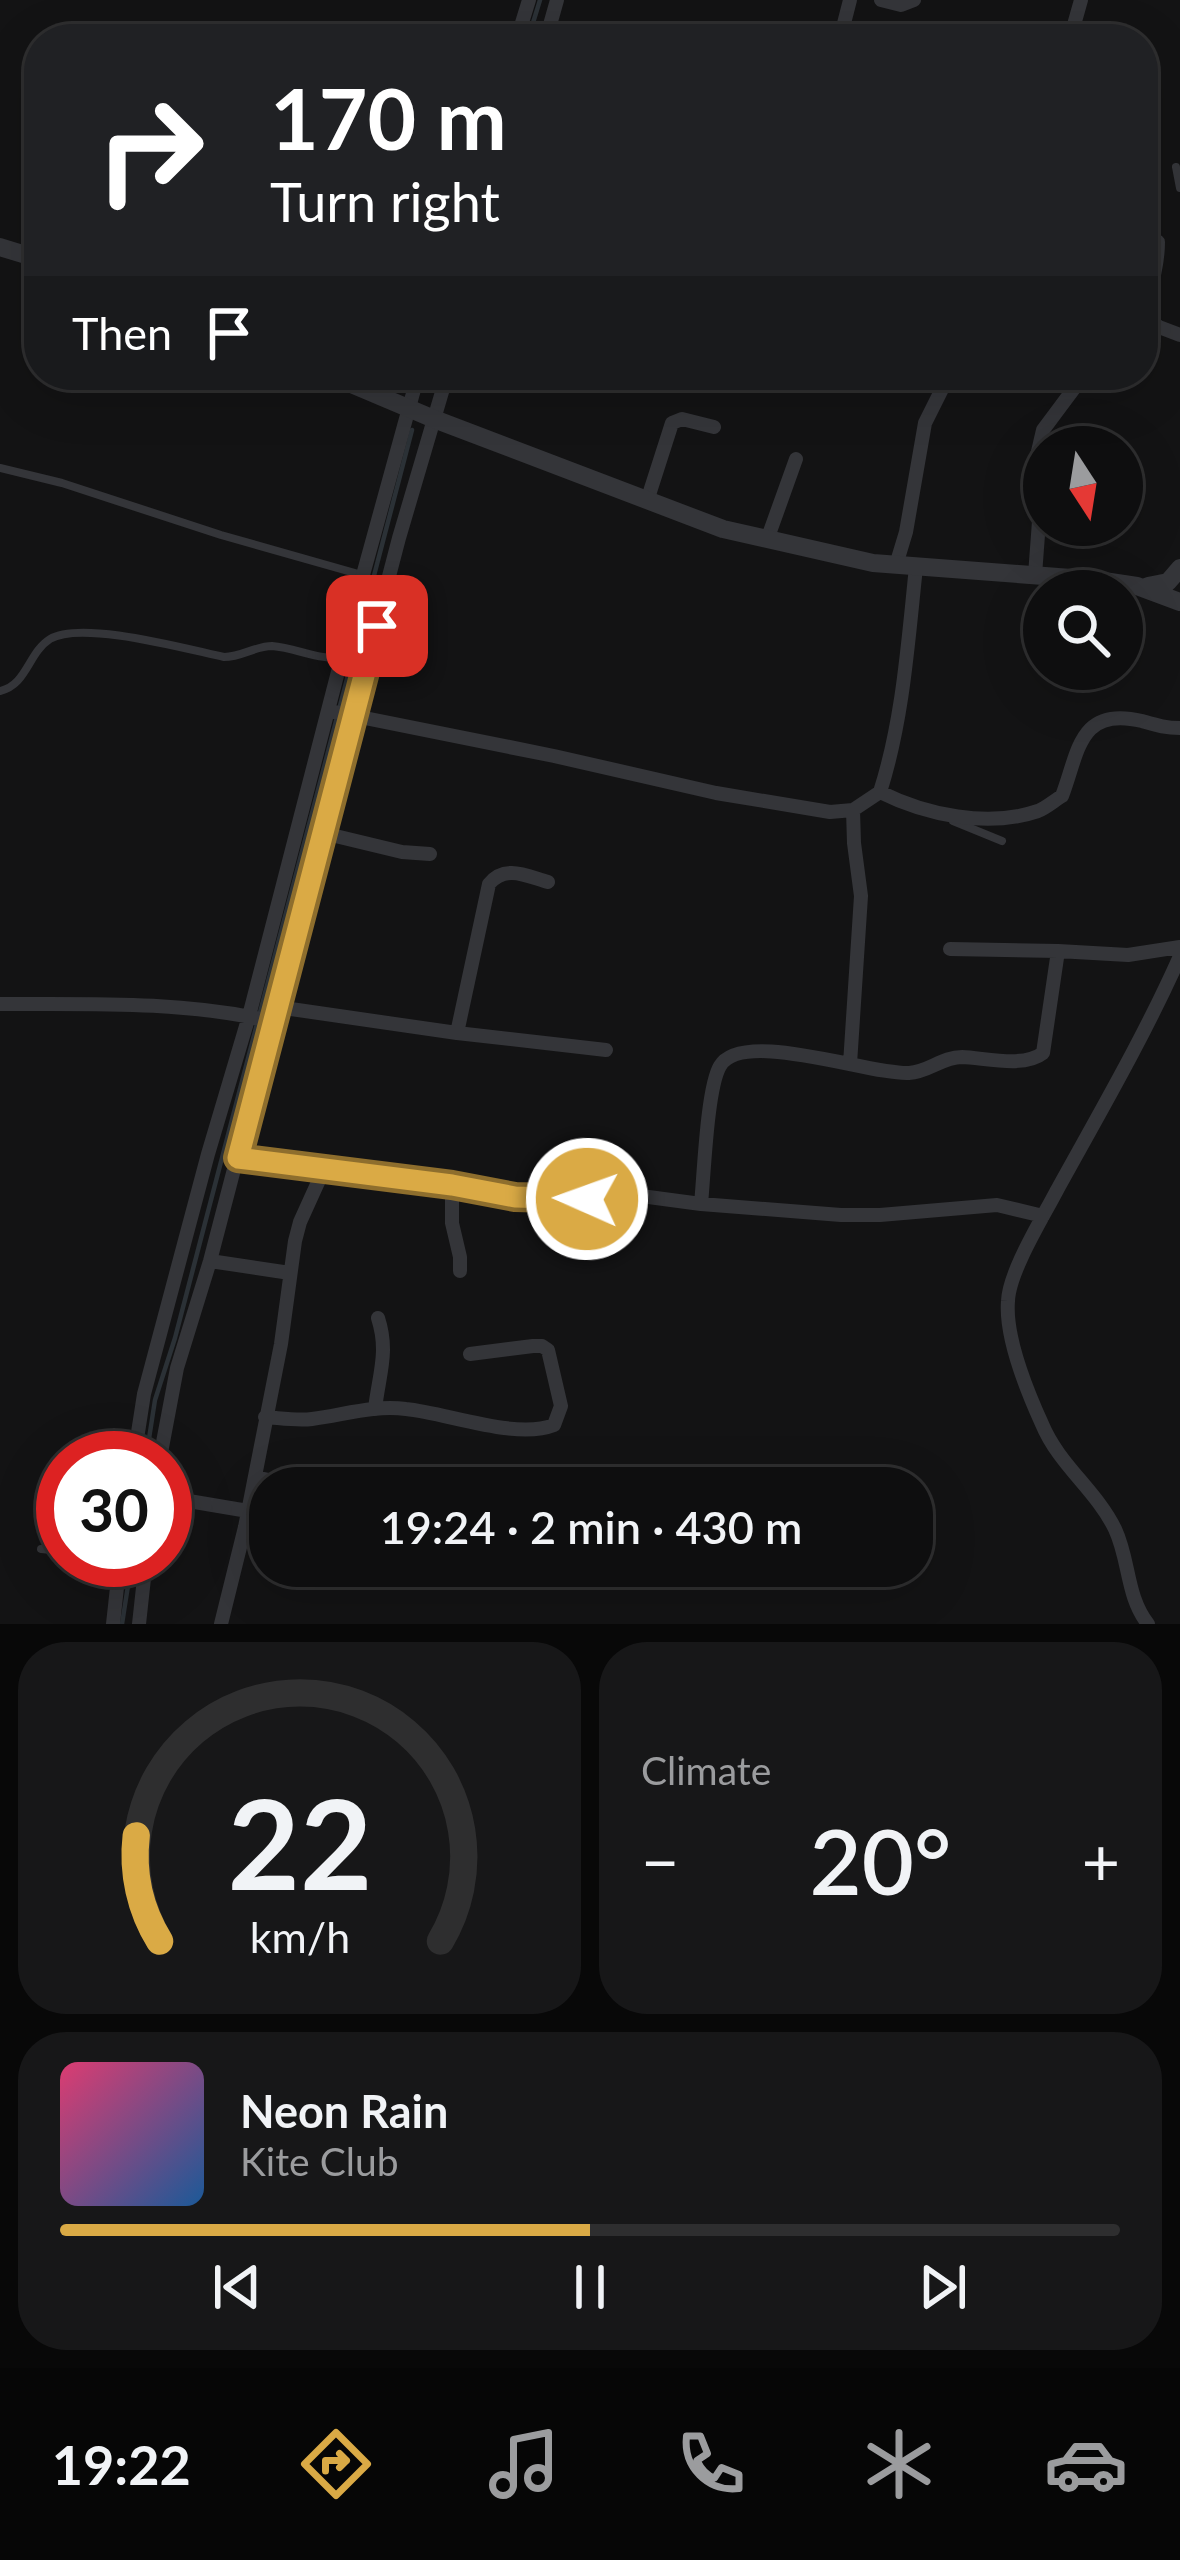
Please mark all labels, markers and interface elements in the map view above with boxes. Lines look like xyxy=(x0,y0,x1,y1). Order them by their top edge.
text: 170 m xyxy=(270,67,507,168)
icon: right xyxy=(72,72,228,228)
text: Turn right xyxy=(270,169,500,234)
icon: arrive xyxy=(196,300,262,366)
text: Then xyxy=(72,306,172,360)
north arrow xyxy=(1023,426,1143,546)
map controls xyxy=(1023,426,1143,690)
button: search xyxy=(1023,570,1143,690)
pin xyxy=(326,575,428,677)
icon: arrive xyxy=(344,593,410,659)
position arrow xyxy=(524,1136,650,1262)
speed limit sign: 30 xyxy=(36,1431,192,1587)
text: 19:24 · 2 min · 430 m xyxy=(380,1500,802,1554)
text: Climate xyxy=(641,1747,771,1793)
text: 22 xyxy=(227,1767,372,1917)
text: 20° xyxy=(810,1806,951,1914)
text: − xyxy=(641,1821,679,1900)
text: + xyxy=(1082,1821,1120,1900)
text: km/h xyxy=(249,1911,350,1962)
text: Neon Rain xyxy=(240,2084,448,2138)
text: Kite Club xyxy=(240,2138,399,2184)
icon: previous xyxy=(204,2254,270,2320)
icon: pause xyxy=(557,2254,623,2320)
icon: next xyxy=(910,2254,976,2320)
icon: directions xyxy=(294,2422,378,2506)
icon: music xyxy=(482,2422,566,2506)
icon: phone xyxy=(669,2422,753,2506)
icon: climate xyxy=(857,2422,941,2506)
icon: car xyxy=(1044,2422,1128,2506)
text: 19:22 xyxy=(52,2432,191,2497)

